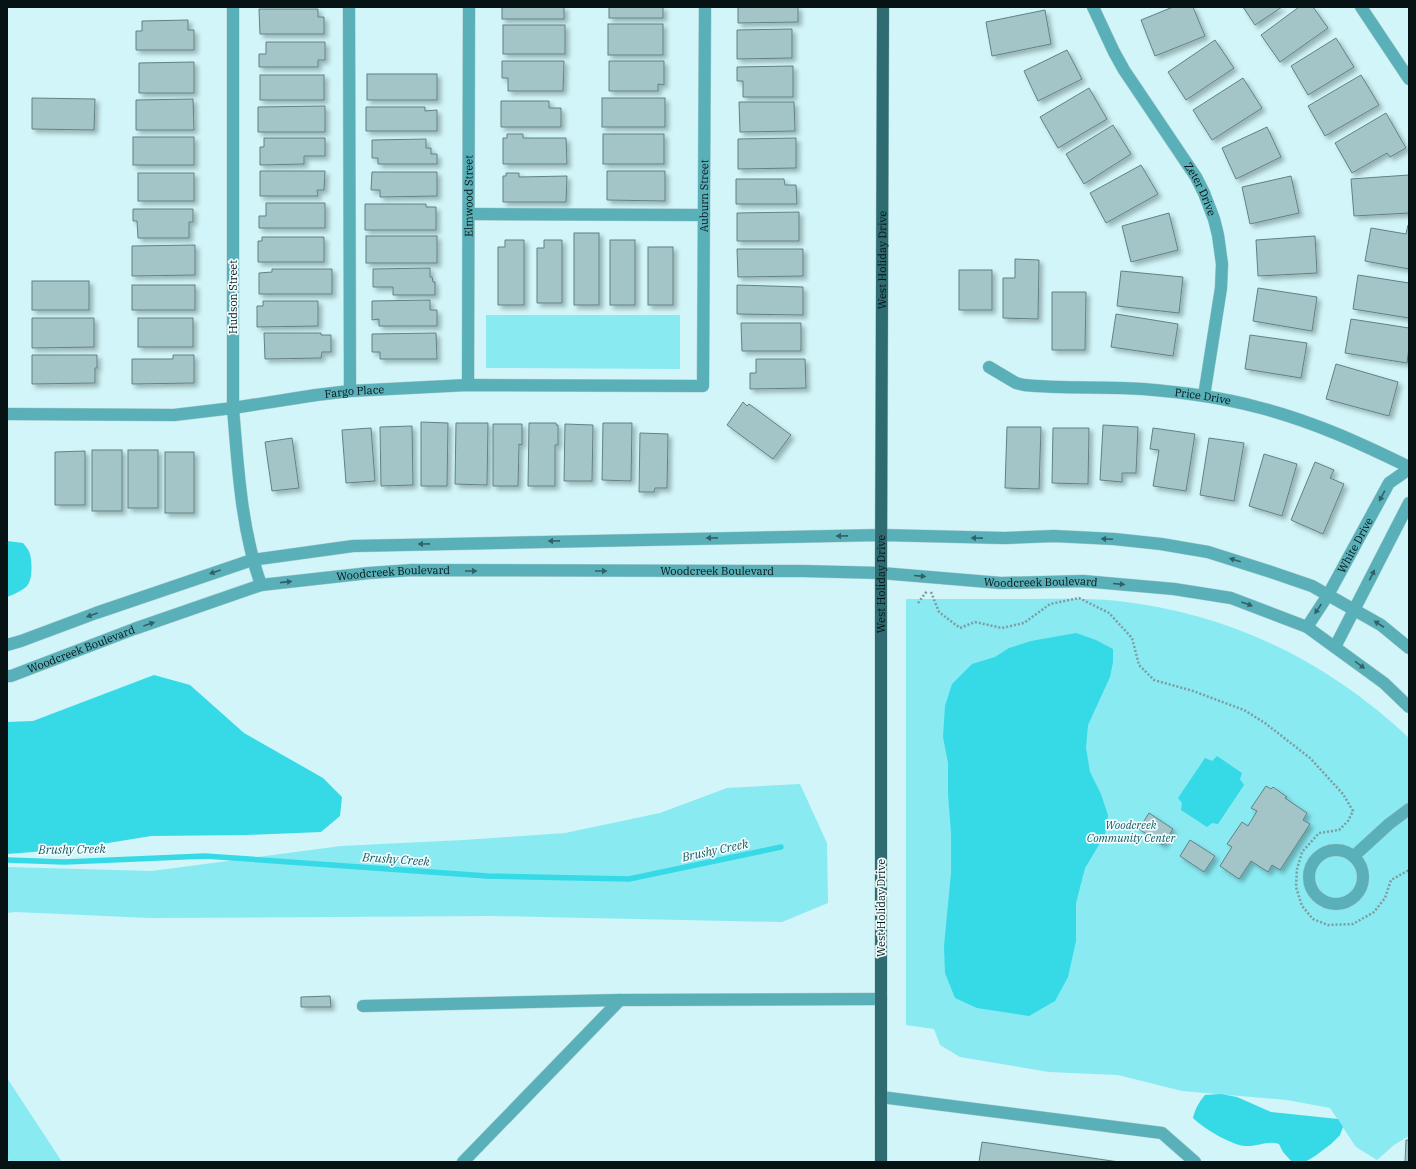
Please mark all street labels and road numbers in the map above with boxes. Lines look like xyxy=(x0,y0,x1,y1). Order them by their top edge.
street label: Elmwood Street xyxy=(461,155,476,237)
street label: Auburn Street xyxy=(697,159,711,232)
street label: Zeter Drive xyxy=(1181,160,1219,218)
street label: West Holiday Drive xyxy=(875,211,889,309)
street label: Hudson Street xyxy=(226,260,240,334)
street label: Fargo Place xyxy=(324,382,385,401)
street label: Price Drive xyxy=(1174,385,1232,408)
street label: White Drive xyxy=(1334,515,1376,575)
street label: West Holiday Drive xyxy=(874,535,888,633)
street label: Woodcreek Boulevard xyxy=(336,563,450,584)
street label: Woodcreek Boulevard xyxy=(660,564,774,578)
street label: Woodcreek Boulevard xyxy=(983,574,1098,590)
street label: Woodcreek Boulevard xyxy=(25,622,137,676)
street label: West Holiday Drive xyxy=(874,859,888,957)

